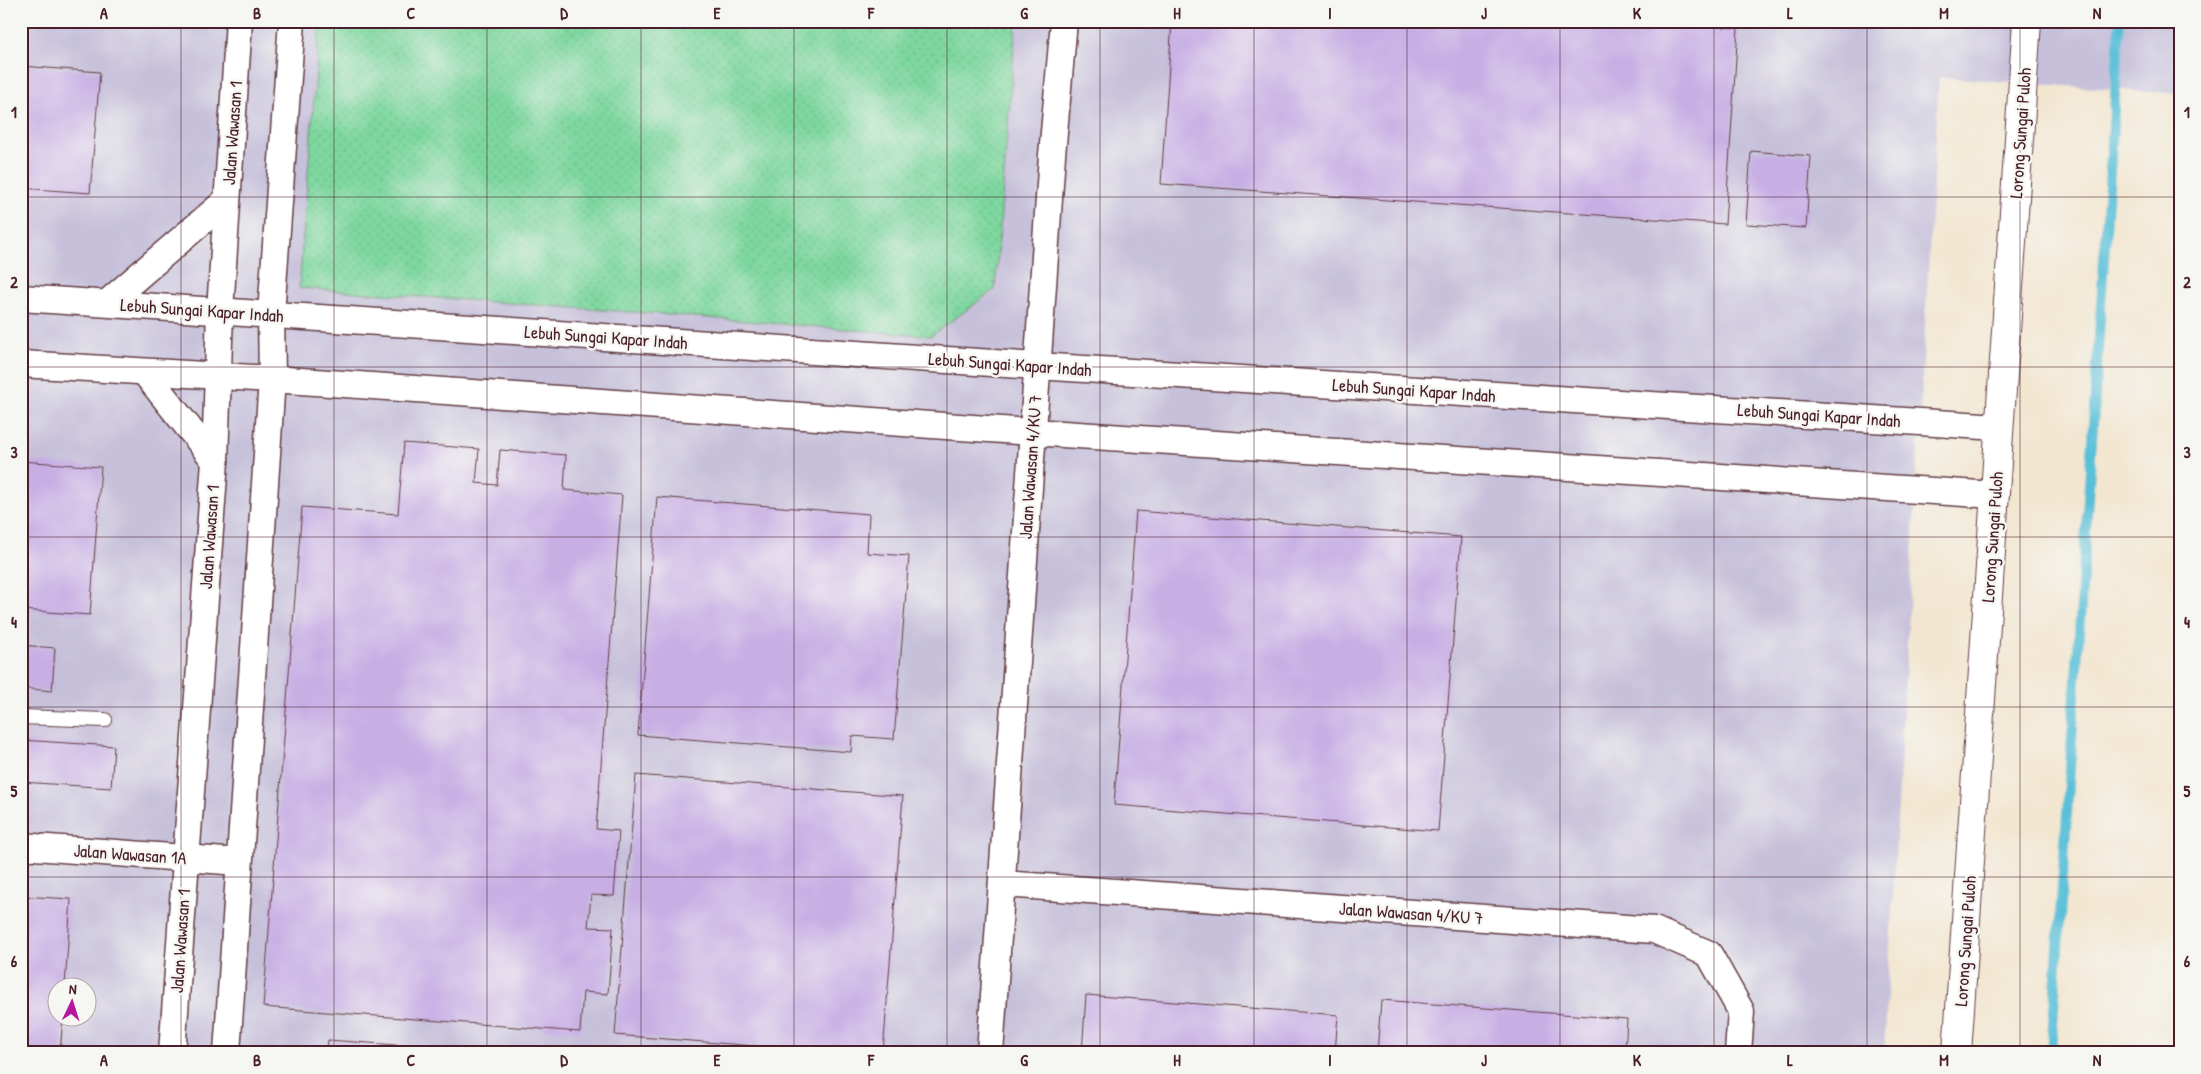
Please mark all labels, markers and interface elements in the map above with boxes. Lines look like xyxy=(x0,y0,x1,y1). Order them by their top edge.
text: A xyxy=(100,2,108,24)
text: B xyxy=(253,2,261,24)
text: C xyxy=(407,2,416,24)
text: D xyxy=(560,2,568,24)
text: E xyxy=(713,2,721,24)
text: F xyxy=(867,2,875,24)
text: G xyxy=(1020,2,1028,24)
text: H xyxy=(1173,2,1181,24)
text: I xyxy=(1328,2,1332,24)
text: J xyxy=(1481,2,1487,24)
text: K xyxy=(1633,2,1642,24)
text: L xyxy=(1787,2,1793,24)
text: M xyxy=(1939,2,1949,24)
text: N xyxy=(2093,2,2102,24)
street label: Lorong Sungai Puloh xyxy=(2003,66,2037,199)
street label: Jalan Wawasan 1 xyxy=(216,80,248,186)
text: 1 xyxy=(11,101,17,123)
text: 1 xyxy=(2184,101,2190,123)
text: 2 xyxy=(10,271,18,293)
text: 2 xyxy=(2183,271,2191,293)
street label: Lebuh Sungai Kapar Indah xyxy=(120,292,285,328)
street label: Lebuh Sungai Kapar Indah xyxy=(524,319,689,355)
street label: Lebuh Sungai Kapar Indah xyxy=(928,346,1093,382)
street label: Lebuh Sungai Kapar Indah xyxy=(1332,372,1497,408)
street label: Jalan Wawasan 4/KU 7 xyxy=(1012,394,1048,540)
street label: Lebuh Sungai Kapar Indah xyxy=(1737,397,1902,433)
text: 3 xyxy=(10,441,18,463)
text: 3 xyxy=(2183,441,2191,463)
street label: Lorong Sungai Puloh xyxy=(1975,470,2009,603)
street label: Jalan Wawasan 1 xyxy=(193,484,225,590)
text: 4 xyxy=(11,611,17,633)
text: 4 xyxy=(2184,611,2190,633)
text: 5 xyxy=(11,780,18,802)
text: 5 xyxy=(2184,780,2191,802)
street label: Jalan Wawasan 1A xyxy=(73,838,187,870)
street label: Lorong Sungai Puloh xyxy=(1948,874,1982,1007)
street label: Jalan Wawasan 1 xyxy=(164,888,196,994)
street label: Jalan Wawasan 4/KU 7 xyxy=(1338,895,1484,931)
text: 6 xyxy=(11,950,18,972)
text: 6 xyxy=(2184,950,2191,972)
north arrow xyxy=(48,976,98,1026)
text: N xyxy=(69,979,78,998)
text: A xyxy=(100,1049,108,1071)
text: B xyxy=(253,1049,261,1071)
text: C xyxy=(407,1049,416,1071)
text: D xyxy=(560,1049,568,1071)
text: E xyxy=(713,1049,721,1071)
text: F xyxy=(867,1049,875,1071)
text: G xyxy=(1020,1049,1028,1071)
text: H xyxy=(1173,1049,1181,1071)
text: I xyxy=(1328,1049,1332,1071)
text: J xyxy=(1481,1049,1487,1071)
text: K xyxy=(1633,1049,1642,1071)
text: L xyxy=(1787,1049,1793,1071)
text: M xyxy=(1939,1049,1949,1071)
text: N xyxy=(2093,1049,2102,1071)

